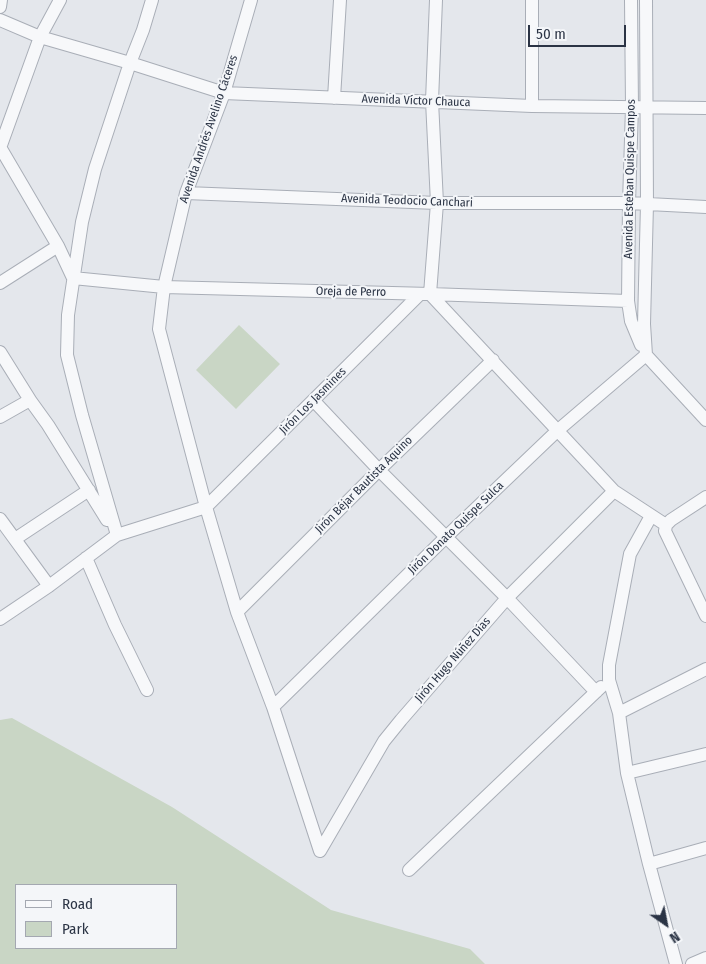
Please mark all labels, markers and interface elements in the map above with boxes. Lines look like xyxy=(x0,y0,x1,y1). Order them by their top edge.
scale bar xyxy=(531,15,628,47)
text: 50 m xyxy=(536,25,566,43)
street label: Avenida Andrés Avelino Cáceres xyxy=(177,53,241,205)
street label: Avenida Víctor Chauca xyxy=(361,92,471,110)
street label: Avenida Esteban Quispe Campos xyxy=(621,99,639,259)
street label: Avenida Teodocio Canchari xyxy=(341,192,473,210)
street label: Oreja de Perro xyxy=(316,284,386,300)
street label: Jirón Los Jasmines xyxy=(277,365,349,437)
street label: Jirón Béjar Bautista Aquino xyxy=(312,433,416,537)
street label: Jirón Donato Quispe Sulca xyxy=(405,479,507,577)
street label: Jirón Hugo Núñez Días xyxy=(412,615,494,705)
legend xyxy=(15,884,178,949)
text: Road xyxy=(62,895,93,913)
north arrow xyxy=(641,899,691,949)
text: Park xyxy=(62,920,89,938)
text: N xyxy=(666,928,683,946)

